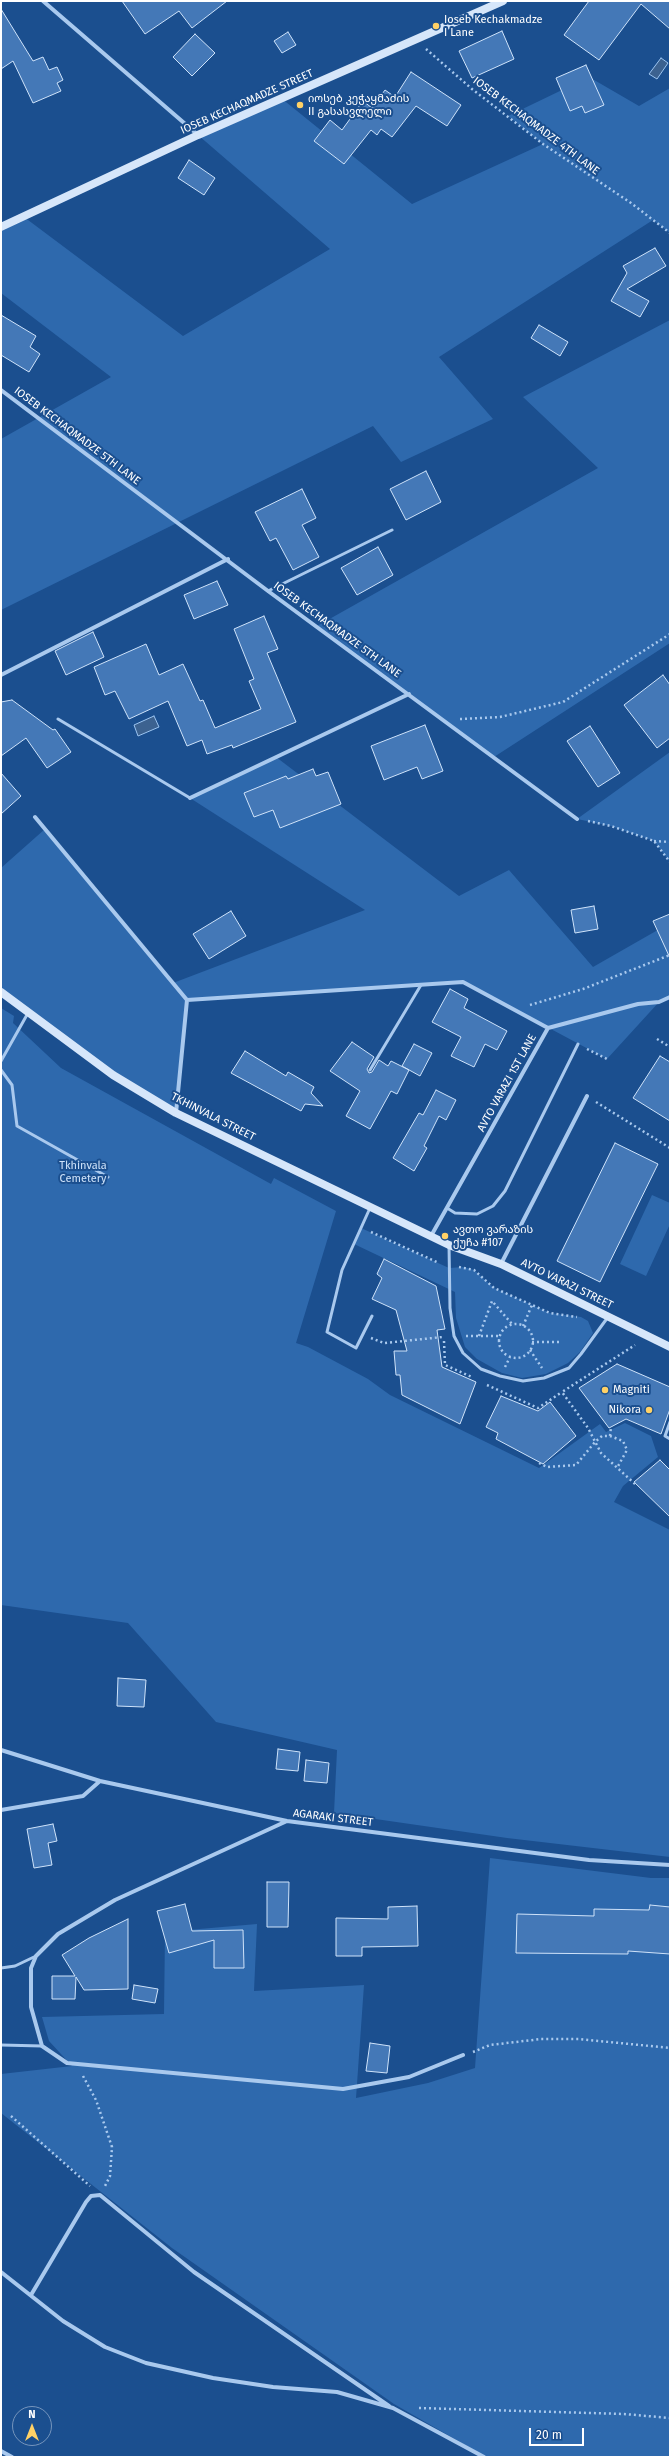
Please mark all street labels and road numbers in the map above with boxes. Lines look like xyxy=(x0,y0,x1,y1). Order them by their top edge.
street label: IOSEB KECHAQMADZE STREET xyxy=(179,67,315,137)
street label: IOSEB KECHAQMADZE 4TH LANE xyxy=(470,74,602,178)
street label: IOSEB KECHAQMADZE 5TH LANE xyxy=(11,384,143,488)
street label: IOSEB KECHAQMADZE 5TH LANE xyxy=(271,579,403,681)
street label: AVTO VARAZI 1ST LANE xyxy=(475,1032,539,1134)
street label: TKHINVALA STREET xyxy=(169,1090,257,1144)
street label: AVTO VARAZI STREET xyxy=(519,1256,615,1312)
street label: AGARAKI STREET xyxy=(292,1807,374,1829)

